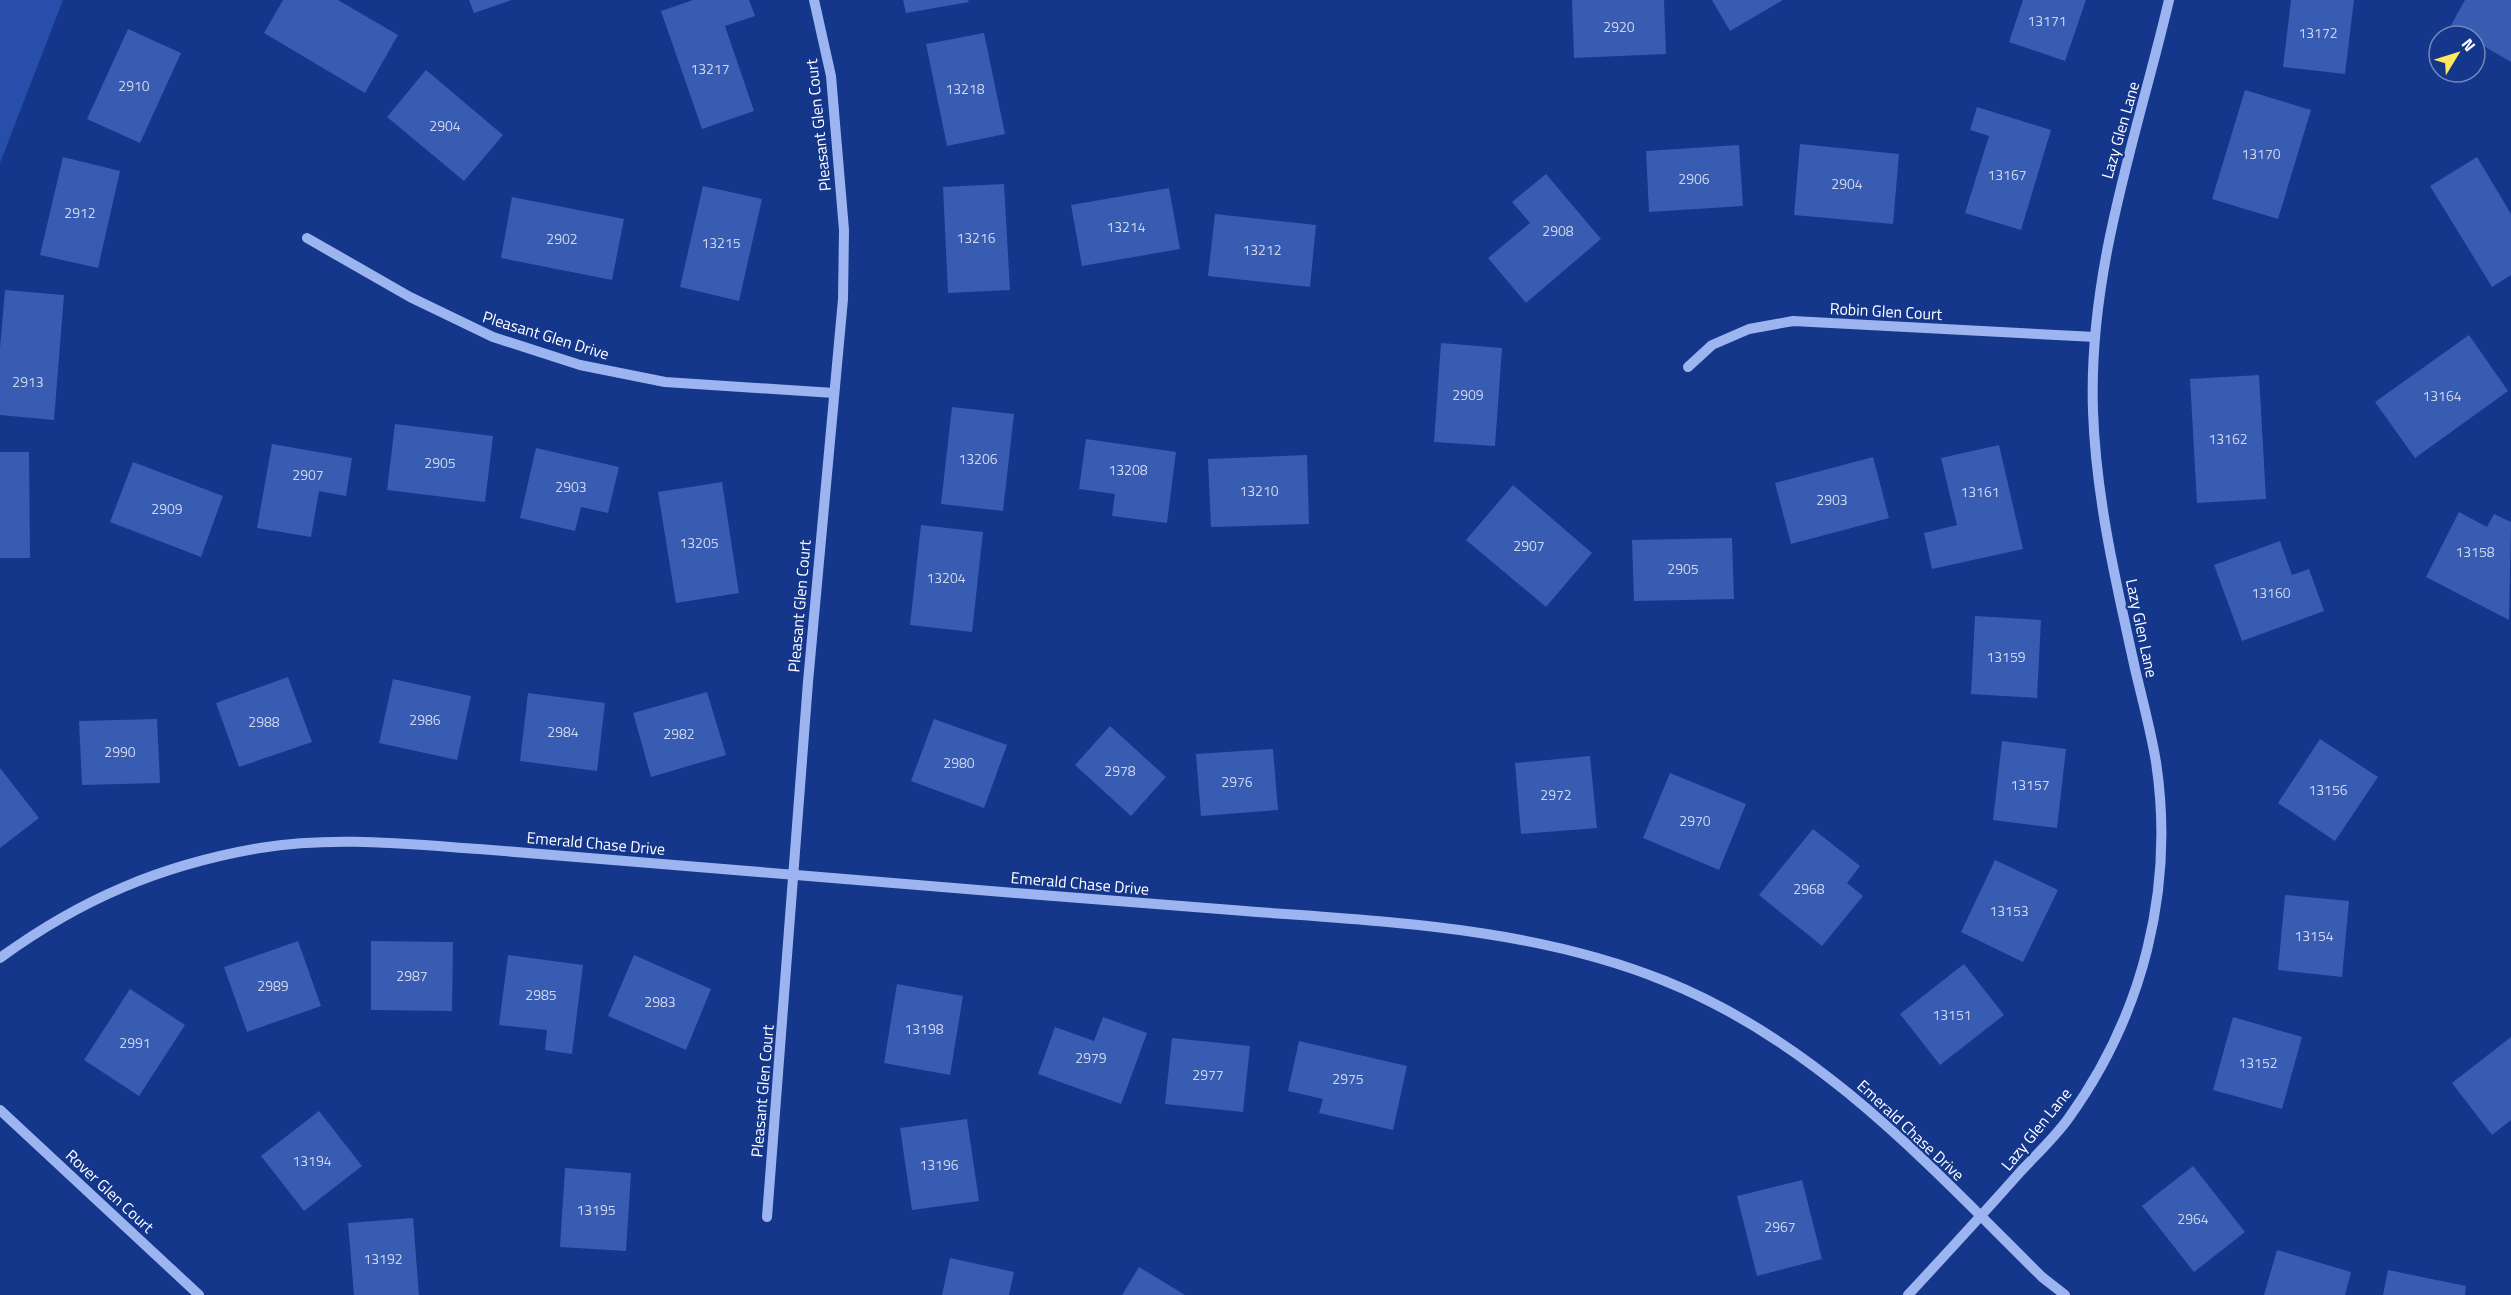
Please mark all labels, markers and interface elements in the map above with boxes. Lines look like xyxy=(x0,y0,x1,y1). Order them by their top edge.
house number: 13171 xyxy=(2027,10,2067,31)
house number: 2920 xyxy=(1603,16,1635,37)
house number: 13172 xyxy=(2298,22,2338,43)
north arrow xyxy=(2427,24,2487,84)
text: N xyxy=(2456,33,2482,57)
street label: Pleasant Glen Court xyxy=(799,57,837,192)
house number: 13217 xyxy=(690,58,730,79)
house number: 2910 xyxy=(118,75,150,96)
house number: 13218 xyxy=(945,78,985,99)
street label: Lazy Glen Lane xyxy=(2095,78,2145,182)
house number: 2904 xyxy=(429,115,461,136)
house number: 13170 xyxy=(2241,143,2281,164)
house number: 13167 xyxy=(1987,164,2027,185)
house number: 2906 xyxy=(1678,168,1710,189)
house number: 2904 xyxy=(1831,173,1863,194)
house number: 2912 xyxy=(64,202,96,223)
house number: 13214 xyxy=(1106,216,1146,237)
house number: 2908 xyxy=(1542,220,1574,241)
house number: 13216 xyxy=(956,227,996,248)
house number: 2902 xyxy=(546,228,578,249)
house number: 13215 xyxy=(701,232,741,253)
house number: 13212 xyxy=(1242,239,1282,260)
street label: Robin Glen Court xyxy=(1829,296,1943,326)
street label: Pleasant Glen Drive xyxy=(480,304,612,366)
house number: 2913 xyxy=(12,371,44,392)
house number: 2909 xyxy=(1452,384,1484,405)
house number: 13164 xyxy=(2422,385,2462,406)
house number: 13162 xyxy=(2208,428,2248,449)
house number: 13206 xyxy=(958,448,998,469)
house number: 2905 xyxy=(424,452,456,473)
house number: 13208 xyxy=(1108,459,1148,480)
house number: 2907 xyxy=(292,464,324,485)
house number: 2903 xyxy=(555,476,587,497)
house number: 13210 xyxy=(1239,480,1279,501)
house number: 13161 xyxy=(1960,481,2000,502)
house number: 2903 xyxy=(1816,489,1848,510)
house number: 2909 xyxy=(151,498,183,519)
house number: 13205 xyxy=(679,532,719,553)
house number: 2907 xyxy=(1513,535,1545,556)
street label: Pleasant Glen Court xyxy=(781,538,817,673)
house number: 13158 xyxy=(2455,541,2495,562)
house number: 2905 xyxy=(1667,558,1699,579)
house number: 13204 xyxy=(926,567,966,588)
street label: Lazy Glen Lane xyxy=(2120,576,2164,680)
house number: 13160 xyxy=(2251,582,2291,603)
house number: 13159 xyxy=(1986,646,2026,667)
house number: 2986 xyxy=(409,709,441,730)
house number: 2988 xyxy=(248,711,280,732)
house number: 2984 xyxy=(547,721,579,742)
house number: 2982 xyxy=(663,723,695,744)
house number: 2990 xyxy=(104,741,136,762)
house number: 2980 xyxy=(943,752,975,773)
house number: 2978 xyxy=(1104,760,1136,781)
house number: 2976 xyxy=(1221,771,1253,792)
house number: 13157 xyxy=(2010,774,2050,795)
house number: 13156 xyxy=(2308,779,2348,800)
house number: 2972 xyxy=(1540,784,1572,805)
house number: 2970 xyxy=(1679,810,1711,831)
street label: Emerald Chase Drive xyxy=(526,825,666,861)
street label: Emerald Chase Drive xyxy=(1010,865,1150,901)
house number: 2968 xyxy=(1793,878,1825,899)
house number: 13153 xyxy=(1989,900,2029,921)
house number: 13154 xyxy=(2294,925,2334,946)
house number: 2987 xyxy=(396,965,428,986)
house number: 2989 xyxy=(257,975,289,996)
house number: 2985 xyxy=(525,984,557,1005)
house number: 2983 xyxy=(644,991,676,1012)
house number: 13151 xyxy=(1932,1004,1972,1025)
house number: 13198 xyxy=(904,1018,944,1039)
street label: Pleasant Glen Court xyxy=(744,1023,780,1158)
house number: 2991 xyxy=(119,1032,151,1053)
house number: 2979 xyxy=(1075,1047,1107,1068)
house number: 13152 xyxy=(2238,1052,2278,1073)
house number: 2977 xyxy=(1192,1064,1224,1085)
house number: 2975 xyxy=(1332,1068,1364,1089)
street label: Emerald Chase Drive xyxy=(1852,1074,1970,1186)
street label: Lazy Glen Lane xyxy=(1995,1082,2077,1176)
street label: Rover Glen Court xyxy=(60,1144,160,1239)
house number: 13194 xyxy=(292,1150,332,1171)
house number: 13196 xyxy=(919,1154,959,1175)
house number: 13195 xyxy=(576,1199,616,1220)
house number: 2964 xyxy=(2177,1208,2209,1229)
house number: 2967 xyxy=(1764,1216,1796,1237)
house number: 13192 xyxy=(363,1248,403,1269)

